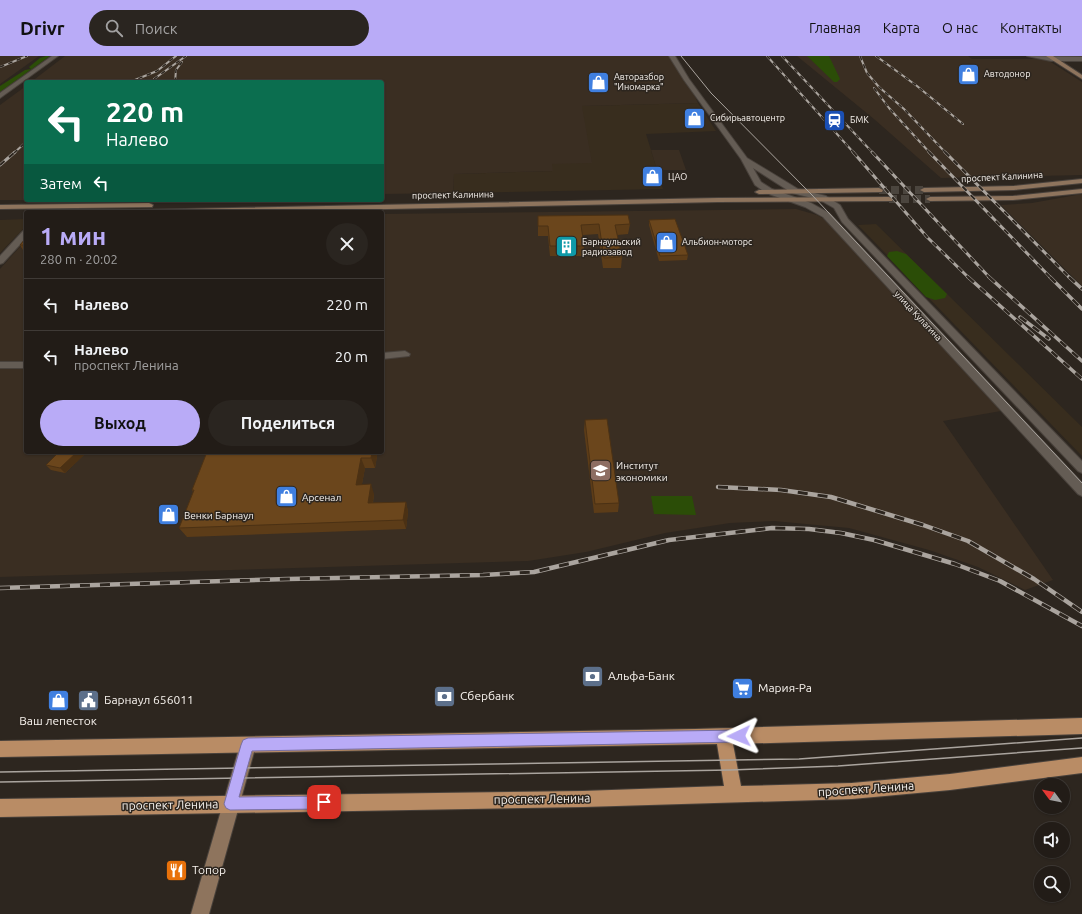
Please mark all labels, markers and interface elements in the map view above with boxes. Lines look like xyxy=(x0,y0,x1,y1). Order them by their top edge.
search box xyxy=(89,10,369,46)
text: Drivr xyxy=(20,17,65,39)
icon: search xyxy=(103,17,125,39)
text: Поиск xyxy=(135,20,177,37)
text: Главная xyxy=(809,20,861,36)
text: Карта xyxy=(883,20,920,36)
text: О нас xyxy=(942,20,978,36)
text: Контакты xyxy=(1000,20,1062,36)
shop icon: Автодонор xyxy=(955,61,981,87)
shop icon: Авторазбор "Иномарка" xyxy=(585,69,611,95)
place label: Автодонор xyxy=(984,69,1030,79)
place label: Авторазбор "Иномарка" xyxy=(614,72,664,92)
icon: left xyxy=(40,96,92,148)
text: 220 m xyxy=(106,96,184,127)
shop icon: Сибирьавтоцентр xyxy=(682,105,708,131)
station icon: БМК xyxy=(821,107,847,133)
place label: Сибирьавтоцентр xyxy=(710,113,785,123)
place label: БМК xyxy=(850,115,869,125)
text: Налево xyxy=(106,129,169,149)
shop icon: ЦАО xyxy=(639,164,665,190)
street label: проспект Калинина xyxy=(961,170,1043,184)
icon: left xyxy=(90,172,112,194)
place label: ЦАО xyxy=(668,172,687,182)
text: Затем xyxy=(40,175,82,192)
street label: проспект Калинина xyxy=(412,189,494,201)
text: 1 мин xyxy=(40,223,106,250)
button: close xyxy=(326,223,368,265)
shop icon: Альбион-моторс xyxy=(654,229,680,255)
building icon: Барнаульский радиозавод xyxy=(553,234,579,260)
place label: Барнаульский радиозавод xyxy=(582,237,641,257)
place label: Альбион-моторс xyxy=(682,237,752,247)
text: 280 m · 20:02 xyxy=(40,252,118,266)
street label: улица Кулагина xyxy=(892,289,944,343)
icon: left xyxy=(40,294,62,316)
text: Налево xyxy=(74,296,129,313)
text: 220 m xyxy=(326,296,368,313)
text: Налево xyxy=(74,341,129,358)
icon: left xyxy=(40,346,62,368)
text: 20 m xyxy=(335,348,368,365)
text: проспект Ленина xyxy=(74,358,179,372)
button: Выход xyxy=(40,400,200,446)
button: Поделиться xyxy=(208,400,368,446)
school or university icon: Институт экономики xyxy=(587,458,613,484)
place label: Институт экономики xyxy=(616,460,668,483)
shop icon: Арсенал xyxy=(274,484,300,510)
place label: Арсенал xyxy=(302,492,341,503)
shop icon: Венки Барнаул xyxy=(155,502,181,528)
place label: Венки Барнаул xyxy=(184,510,254,521)
bank icon: Альфа-Банк xyxy=(580,663,606,689)
place label: Альфа-Банк xyxy=(608,669,675,682)
supermarket icon: Мария-Ра xyxy=(730,675,756,701)
place label: Мария-Ра xyxy=(758,681,812,694)
bank icon: Сбербанк xyxy=(432,683,458,709)
shop icon: Ваш лепесток xyxy=(45,687,71,713)
public building icon: Барнаул 656011 xyxy=(75,687,101,713)
place label: Сбербанк xyxy=(460,689,514,702)
place label: Барнаул 656011 xyxy=(104,693,194,706)
place label: Ваш лепесток xyxy=(19,714,97,727)
position arrow xyxy=(718,715,760,757)
north arrow xyxy=(1034,778,1070,814)
map controls xyxy=(1034,778,1070,902)
street label: проспект Ленина xyxy=(817,779,915,798)
pin xyxy=(307,785,341,819)
icon: arrive xyxy=(313,791,335,813)
street label: проспект Ленина xyxy=(494,791,590,806)
street label: проспект Ленина xyxy=(122,797,218,812)
button: sound xyxy=(1034,822,1070,858)
restaurant icon: Топор xyxy=(163,857,189,883)
place label: Топор xyxy=(192,863,226,876)
button: search xyxy=(1034,866,1070,902)

